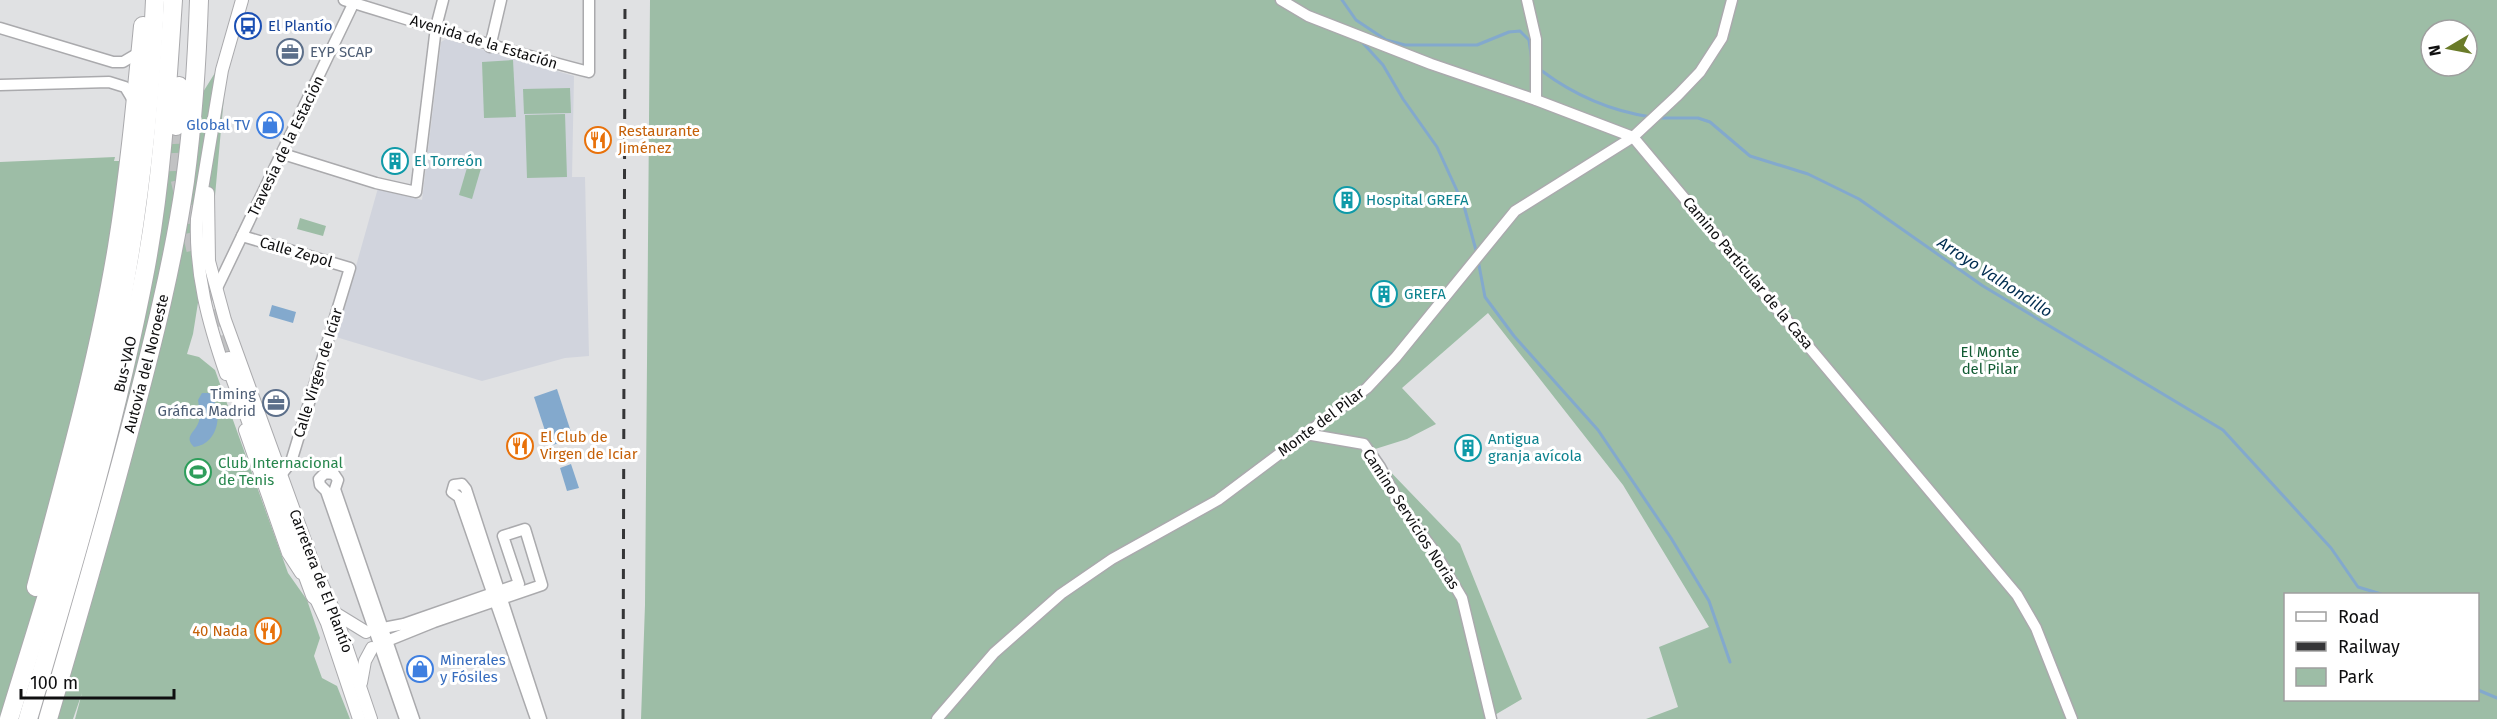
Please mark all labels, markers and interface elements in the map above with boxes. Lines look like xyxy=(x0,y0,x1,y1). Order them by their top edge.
bus stop icon: El Plantío xyxy=(233,11,263,41)
street label: Avenida de la Estación xyxy=(408,11,560,73)
place label: El Plantío xyxy=(268,17,333,35)
north arrow xyxy=(2419,18,2479,78)
office icon: EYP SCAP xyxy=(275,37,305,67)
place label: EYP SCAP xyxy=(310,43,373,61)
text: N xyxy=(2424,44,2445,57)
street label: Travesía de la Estación xyxy=(244,73,328,219)
shop icon: Global TV xyxy=(255,110,285,140)
place label: Global TV xyxy=(186,116,251,134)
place label: Restaurante Jiménez xyxy=(618,122,700,157)
restaurant icon: Restaurante Jiménez xyxy=(583,125,613,155)
building icon: El Torreón xyxy=(380,146,410,176)
place label: El Torreón xyxy=(414,152,483,170)
building icon: Hospital GREFA xyxy=(1332,185,1362,215)
place label: Hospital GREFA xyxy=(1366,191,1469,209)
street label: Camino Particular de la Casa xyxy=(1679,193,1817,353)
water label: Arroyo Valhondillo xyxy=(1933,232,2056,321)
street label: Calle Zepol xyxy=(258,233,335,271)
building icon: GREFA xyxy=(1369,279,1399,309)
place label: GREFA xyxy=(1404,285,1446,303)
street label: Autovía del Noroeste xyxy=(120,292,172,435)
street label: Calle Virgen de Icíar xyxy=(290,306,346,440)
street label: Bus-VAO xyxy=(110,334,140,394)
park label: El Monte del Pilar xyxy=(1961,343,2019,378)
street label: Monte del Pilar xyxy=(1274,384,1368,460)
place label: Timing Gráfica Madrid xyxy=(158,385,256,420)
office icon: Timing Gráfica Madrid xyxy=(261,388,291,418)
place label: El Club de Virgen de Iciar xyxy=(540,428,638,463)
place label: Antigua granja avícola xyxy=(1488,430,1582,465)
restaurant icon: El Club de Virgen de Iciar xyxy=(505,431,535,461)
building icon: Antigua granja avícola xyxy=(1453,433,1483,463)
street label: Camino Servicios Norias xyxy=(1359,445,1463,593)
place label: Club Internacional de Tenis xyxy=(218,454,344,489)
sports icon: Club Internacional de Tenis xyxy=(183,457,213,487)
street label: Carretera de El Plantío xyxy=(285,507,357,655)
legend xyxy=(2284,593,2479,701)
text: Road xyxy=(2338,606,2380,628)
restaurant icon: 40 Nada xyxy=(253,616,283,646)
place label: 40 Nada xyxy=(192,622,248,640)
text: Railway xyxy=(2338,636,2400,658)
place label: Minerales y Fósiles xyxy=(440,651,506,686)
shop icon: Minerales y Fósiles xyxy=(405,654,435,684)
scale bar xyxy=(21,662,174,700)
text: Park xyxy=(2338,666,2374,688)
text: 100 m xyxy=(30,672,78,694)

